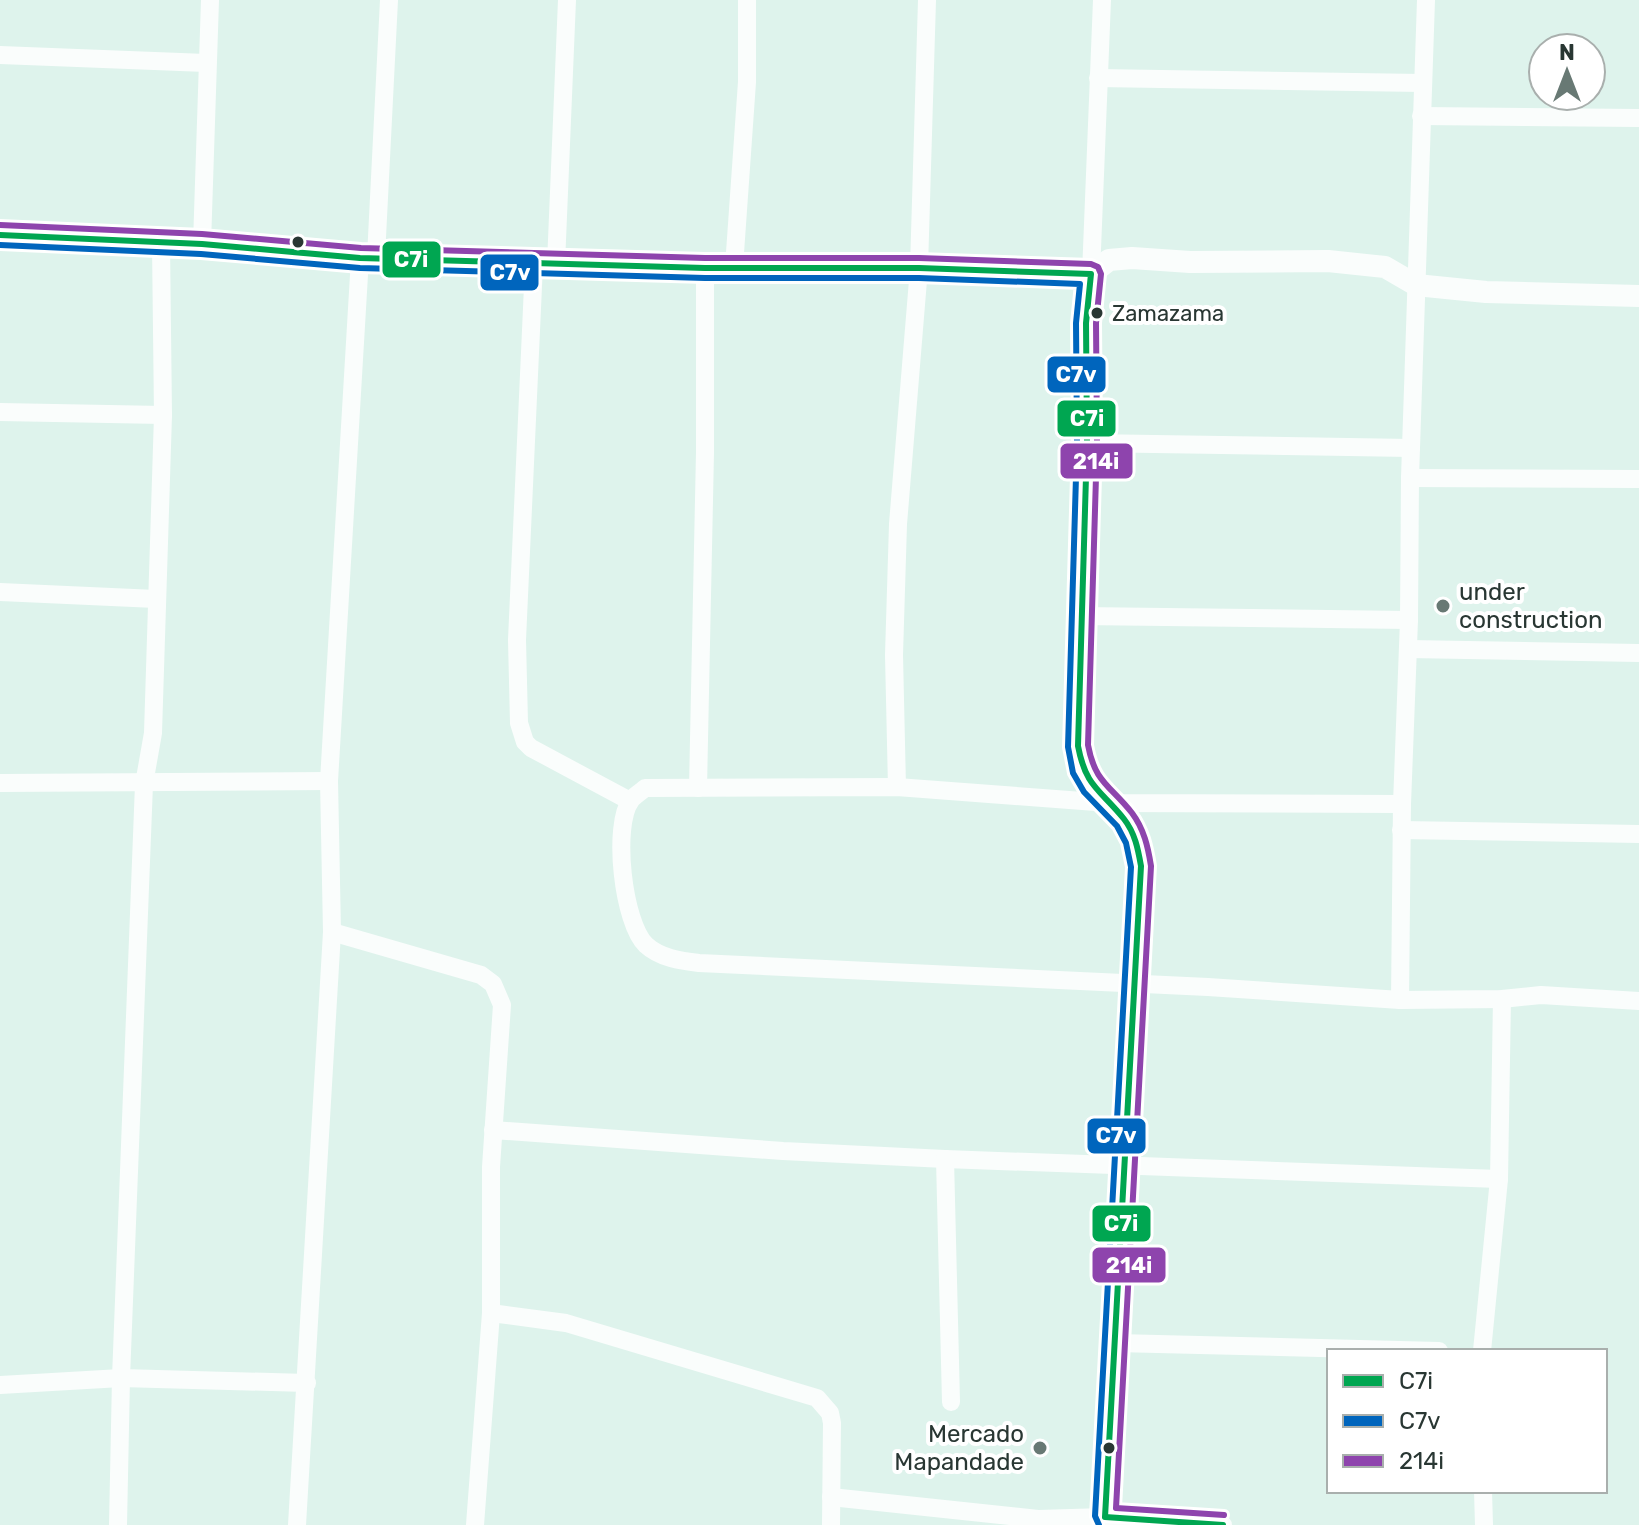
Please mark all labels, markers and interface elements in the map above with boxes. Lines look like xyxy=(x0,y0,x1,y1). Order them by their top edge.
north arrow xyxy=(1527,32,1607,112)
text: N xyxy=(1559,39,1575,66)
unlabelled marker xyxy=(290,234,306,250)
line badge: C7i xyxy=(381,240,442,279)
text: C7i xyxy=(394,246,428,273)
line badge: C7v xyxy=(479,253,540,292)
text: C7v xyxy=(489,259,531,286)
place label: Zamazama xyxy=(1112,300,1224,327)
marker: Zamazama xyxy=(1089,305,1105,321)
line badge: C7v xyxy=(1046,355,1107,394)
text: C7v xyxy=(1055,361,1097,388)
line badge: C7i xyxy=(1056,399,1117,438)
text: C7i xyxy=(1070,405,1104,432)
line badge: 214i xyxy=(1059,442,1134,480)
text: 214i xyxy=(1073,448,1119,475)
place label: under construction xyxy=(1459,578,1603,634)
marker: under construction xyxy=(1434,597,1452,615)
line badge: C7v xyxy=(1086,1117,1147,1155)
text: C7v xyxy=(1095,1122,1137,1149)
line badge: C7i xyxy=(1091,1204,1152,1243)
text: C7i xyxy=(1104,1210,1138,1237)
line badge: 214i xyxy=(1091,1246,1167,1284)
text: 214i xyxy=(1106,1252,1152,1279)
legend xyxy=(1327,1349,1607,1493)
text: C7i xyxy=(1399,1367,1433,1395)
text: C7v xyxy=(1399,1407,1441,1435)
place label: Mercado Mapandade xyxy=(894,1420,1024,1476)
marker: Mercado Mapandade xyxy=(1031,1439,1049,1457)
unlabelled marker xyxy=(1101,1440,1117,1456)
text: 214i xyxy=(1399,1447,1444,1475)

